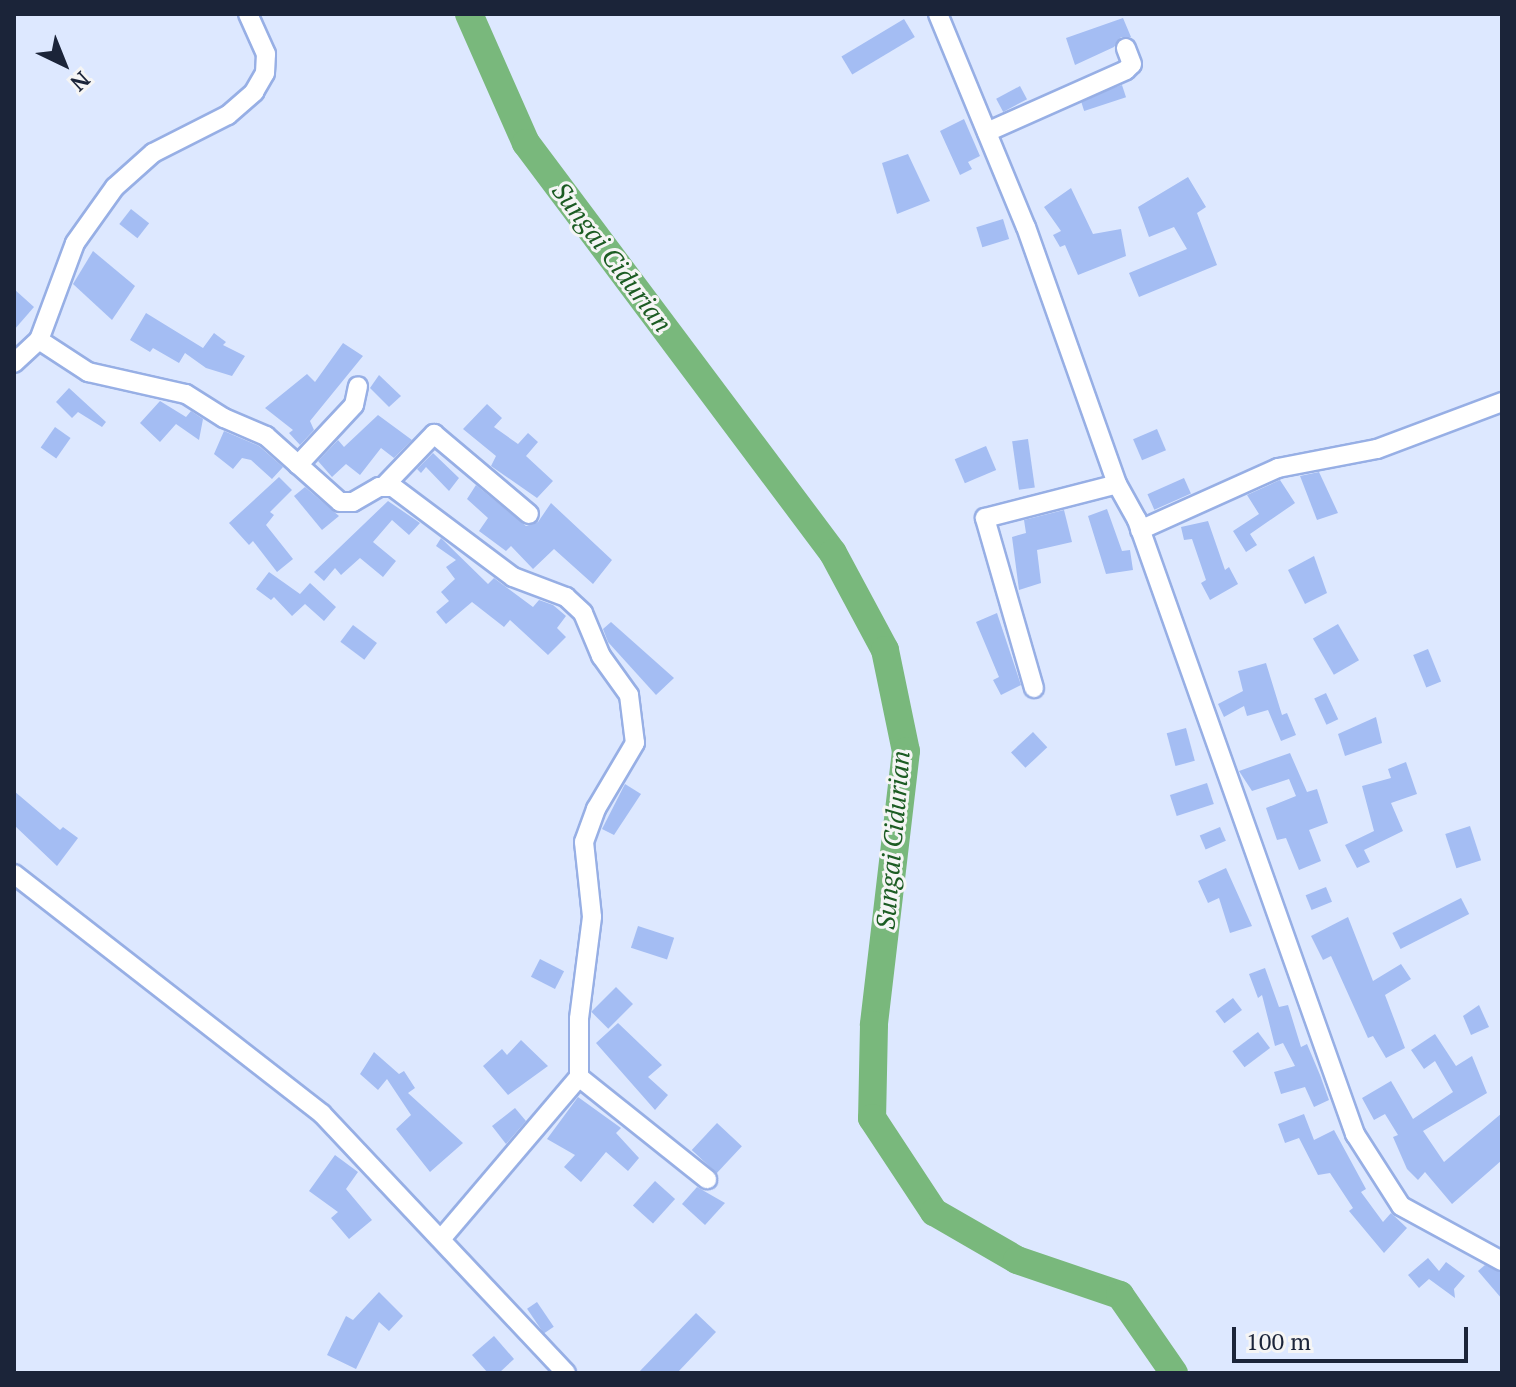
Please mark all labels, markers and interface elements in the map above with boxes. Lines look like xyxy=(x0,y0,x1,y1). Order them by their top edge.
north arrow xyxy=(24,24,104,104)
text: N xyxy=(65,66,97,98)
water label: Sungai Cidurian xyxy=(546,176,678,338)
water label: Sungai Cidurian xyxy=(870,749,916,931)
scale bar xyxy=(1236,1311,1472,1361)
text: 100 m xyxy=(1246,1325,1311,1357)

